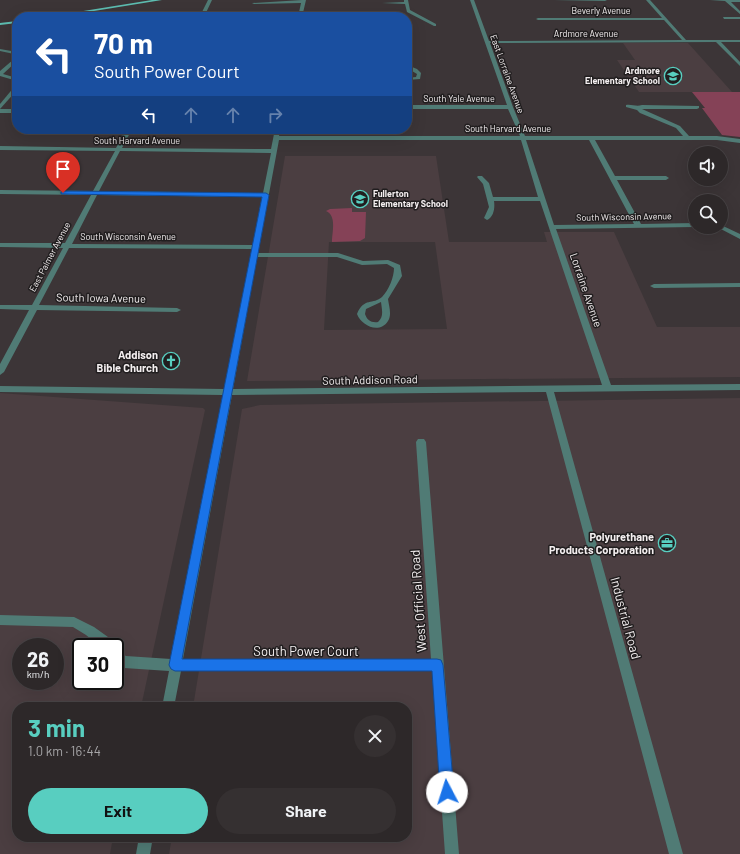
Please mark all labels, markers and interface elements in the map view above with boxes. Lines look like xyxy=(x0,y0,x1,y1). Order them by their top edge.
street label: Beverly Avenue xyxy=(571,5,631,16)
text: 70 m xyxy=(94,26,153,60)
icon: left xyxy=(28,28,80,80)
street label: Ardmore Avenue xyxy=(554,28,618,39)
street label: East Lorraine Avenue xyxy=(488,33,527,115)
text: South Power Court xyxy=(94,60,240,82)
place label: Ardmore Elementary School xyxy=(585,65,660,86)
school or university icon: Ardmore Elementary School xyxy=(663,66,683,86)
street label: South Yale Avenue xyxy=(423,93,495,104)
icon: left xyxy=(138,104,160,126)
icon: ahead xyxy=(180,104,202,126)
icon: ahead xyxy=(222,104,244,126)
icon: right xyxy=(264,104,286,126)
street label: South Harvard Avenue xyxy=(465,123,551,134)
street label: South Harvard Avenue xyxy=(94,135,180,146)
map controls xyxy=(688,146,728,234)
button: sound xyxy=(688,146,728,186)
pin xyxy=(46,152,80,193)
icon: arrive xyxy=(52,158,74,180)
place label: Fullerton Elementary School xyxy=(373,188,448,209)
school or university icon: Fullerton Elementary School xyxy=(350,189,370,209)
button: search xyxy=(688,194,728,234)
street label: South Wisconsin Avenue xyxy=(576,210,672,223)
street label: East Palmer Avenue xyxy=(27,220,73,293)
street label: South Wisconsin Avenue xyxy=(80,231,176,242)
street label: Lorraine Avenue xyxy=(568,251,605,329)
street label: South Iowa Avenue xyxy=(56,290,146,305)
place label: Addison Bible Church xyxy=(97,348,158,374)
church icon: Addison Bible Church xyxy=(161,351,181,371)
street label: South Addison Road xyxy=(322,372,418,387)
place label: Polyurethane Products Corporation xyxy=(549,530,654,556)
office icon: Polyurethane Products Corporation xyxy=(657,533,677,553)
street label: West Official Road xyxy=(406,549,430,653)
street label: Industrial Road xyxy=(607,575,645,661)
speed limit sign: 30 xyxy=(72,638,124,690)
street label: South Power Court xyxy=(253,643,359,659)
text: 26 xyxy=(27,647,49,671)
text: km/h xyxy=(27,668,49,680)
text: 3 min xyxy=(28,713,85,742)
button: close xyxy=(354,715,396,757)
text: 1.0 km · 16:44 xyxy=(28,743,101,759)
position arrow xyxy=(426,771,468,813)
button: Exit xyxy=(28,788,208,834)
button: Share xyxy=(216,788,396,834)

